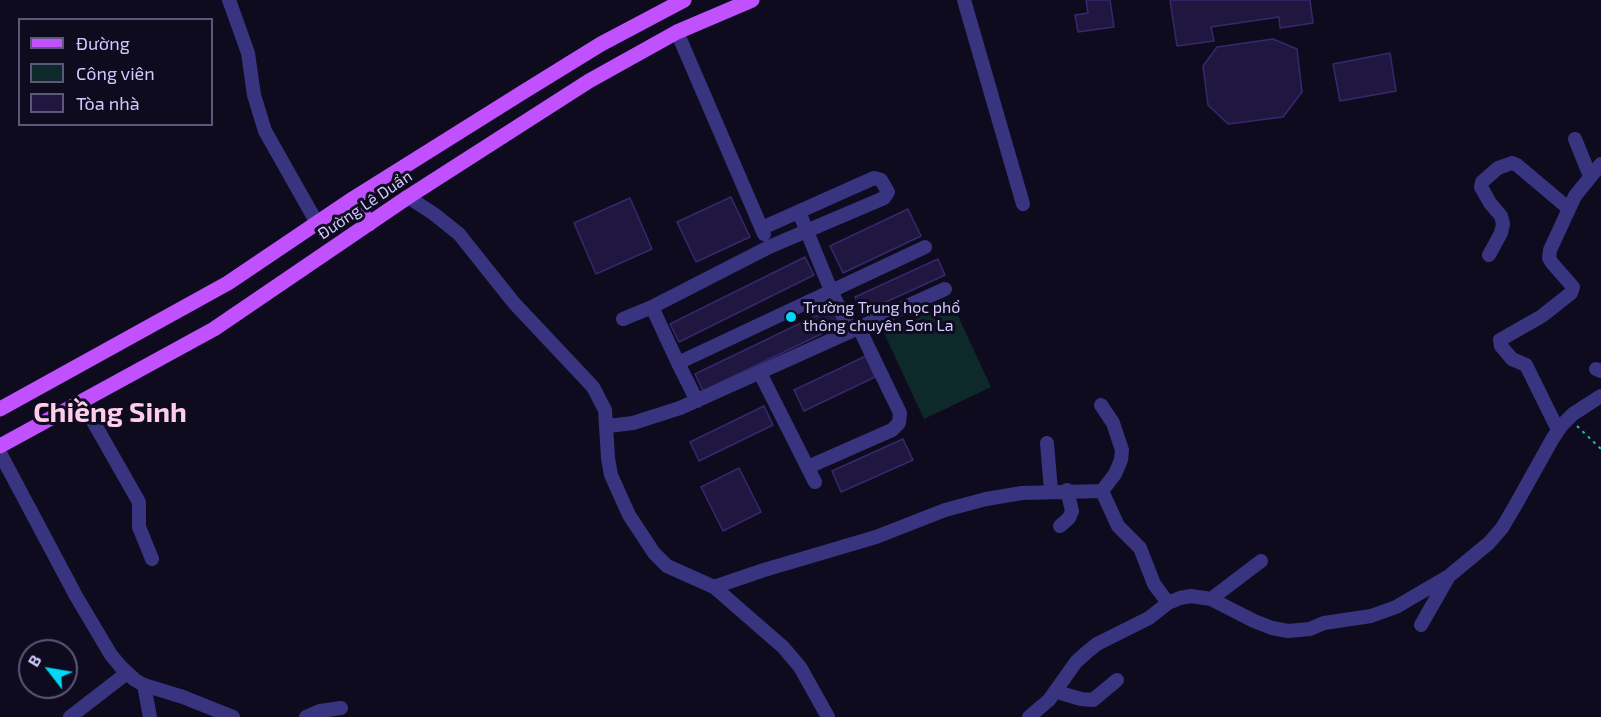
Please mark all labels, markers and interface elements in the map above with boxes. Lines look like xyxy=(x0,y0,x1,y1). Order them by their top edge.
legend xyxy=(18,18,213,126)
text: Đường xyxy=(76,32,130,54)
text: Công viên xyxy=(76,62,155,84)
text: Tòa nhà xyxy=(76,92,140,114)
street label: Đường Lê Duẩn xyxy=(314,166,416,244)
place label: Trường Trung học phổ thông chuyên Sơn La xyxy=(803,298,960,336)
marker: Trường Trung học phổ thông chuyên Sơn La xyxy=(784,310,798,324)
district label: Chiềng Sinh xyxy=(33,396,187,430)
north arrow xyxy=(18,639,78,699)
text: B xyxy=(23,651,45,670)

